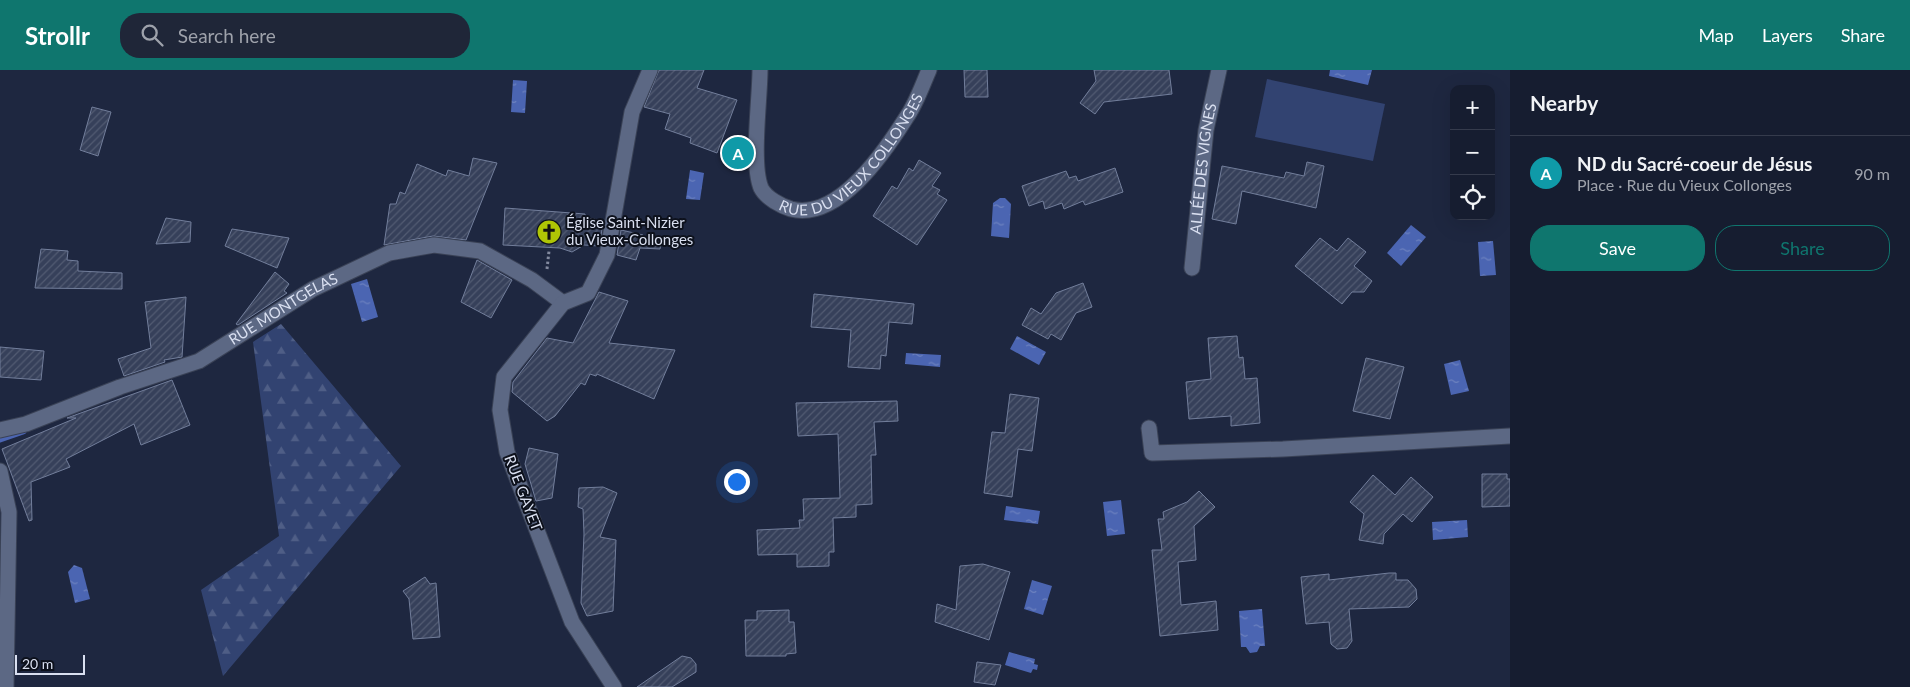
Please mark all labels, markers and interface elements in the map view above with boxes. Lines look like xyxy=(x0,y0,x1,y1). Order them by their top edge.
search box xyxy=(120,13,470,58)
text: Strollr xyxy=(25,21,90,50)
icon: search xyxy=(138,21,166,49)
text: Search here xyxy=(178,24,276,47)
text: Map xyxy=(1698,24,1734,46)
text: Layers xyxy=(1762,24,1813,46)
text: Share xyxy=(1841,24,1885,46)
map controls xyxy=(1450,85,1495,220)
button: + xyxy=(1450,85,1495,130)
street label: RUE DU VIEUX COLLONGES xyxy=(777,90,926,219)
text: Nearby xyxy=(1530,90,1598,115)
street label: ALLÉE DES VIGNES xyxy=(1185,101,1220,235)
button: − xyxy=(1450,130,1495,175)
pin: A xyxy=(722,134,754,172)
text: ND du Sacré-coeur de Jésus xyxy=(1577,152,1812,175)
text: A xyxy=(1540,164,1552,183)
text: 90 m xyxy=(1854,164,1890,183)
button: locate xyxy=(1450,175,1495,220)
text: Place · Rue du Vieux Collonges xyxy=(1577,175,1792,194)
place label: Église Saint-Nizier du Vieux-Collonges xyxy=(566,213,693,248)
church icon: Église Saint-Nizier du Vieux-Collonges xyxy=(536,219,562,245)
button: Save xyxy=(1530,225,1705,271)
button: Share xyxy=(1715,225,1890,271)
street label: RUE MONTGELAS xyxy=(225,269,340,348)
street label: RUE GAYET xyxy=(501,452,547,533)
your location xyxy=(724,469,750,495)
scale bar xyxy=(15,652,85,675)
text: 20 m xyxy=(22,655,53,672)

